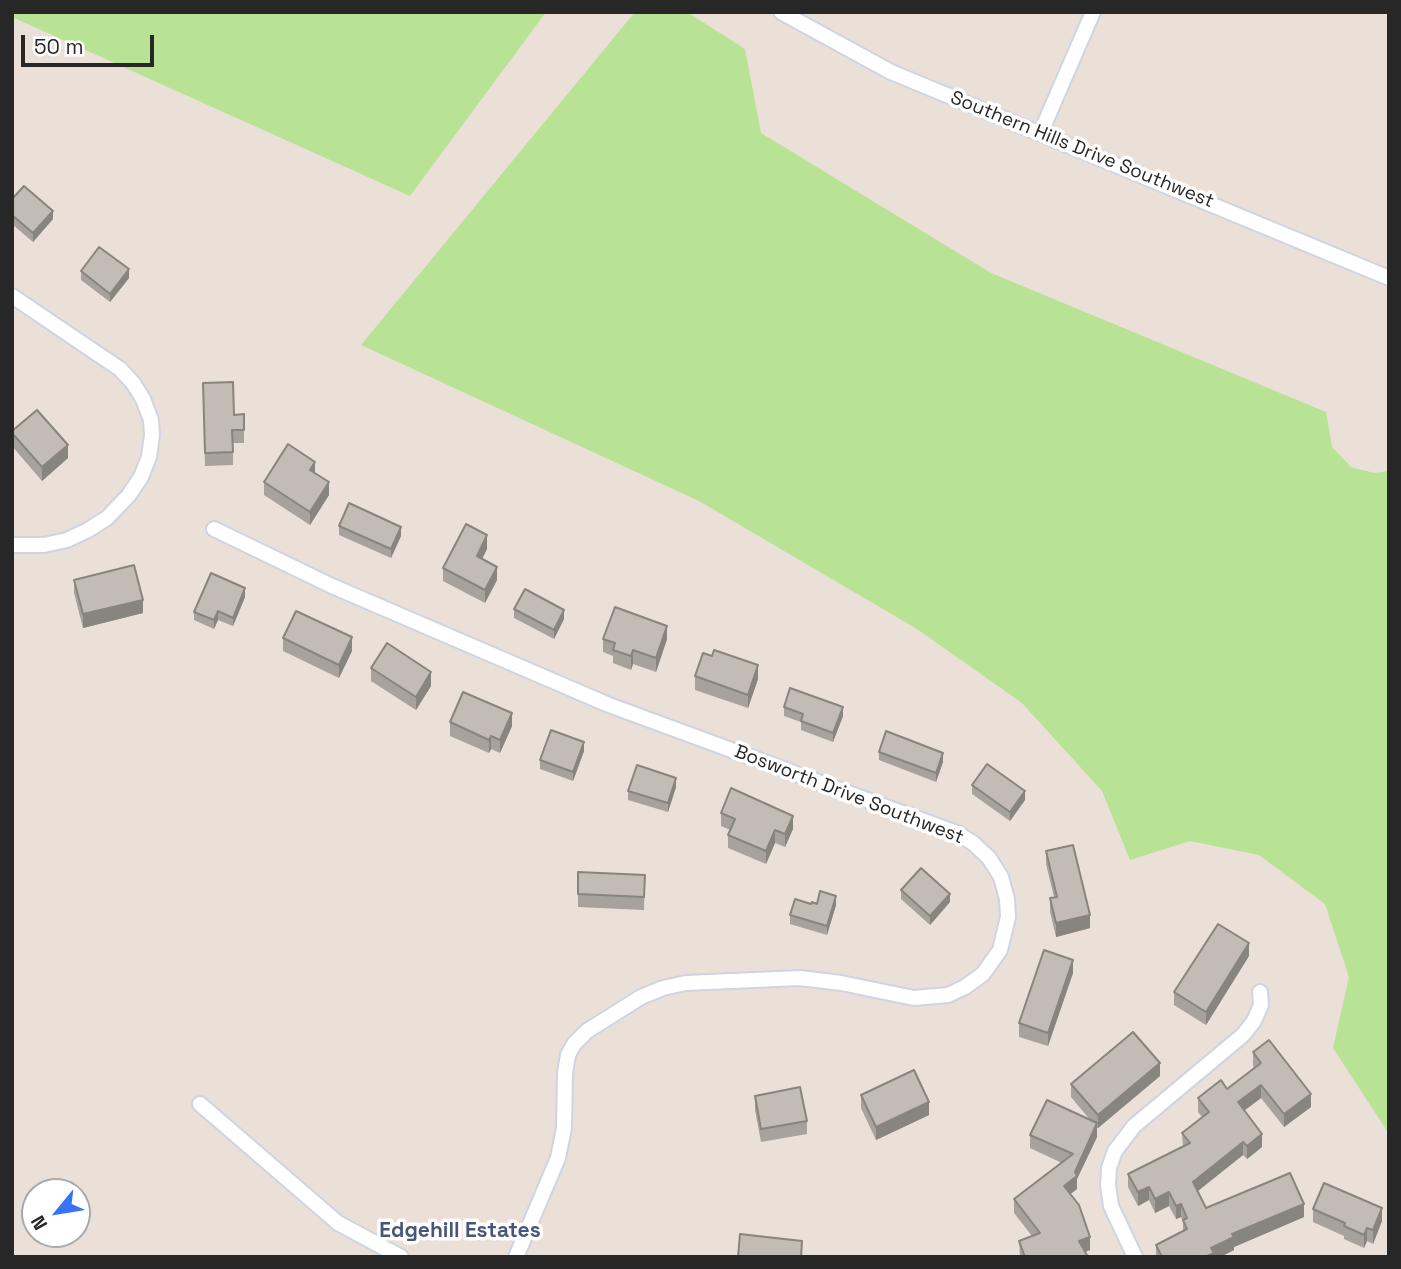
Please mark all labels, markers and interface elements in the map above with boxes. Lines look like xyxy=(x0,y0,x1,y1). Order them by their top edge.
scale bar xyxy=(24,21,158,65)
text: 50 m xyxy=(34,33,84,60)
street label: Southern Hills Drive Southwest xyxy=(947,87,1217,213)
street label: Bosworth Drive Southwest xyxy=(731,741,967,849)
north arrow xyxy=(21,1178,91,1248)
text: N xyxy=(25,1211,53,1235)
district label: Edgehill Estates xyxy=(379,1218,541,1244)

